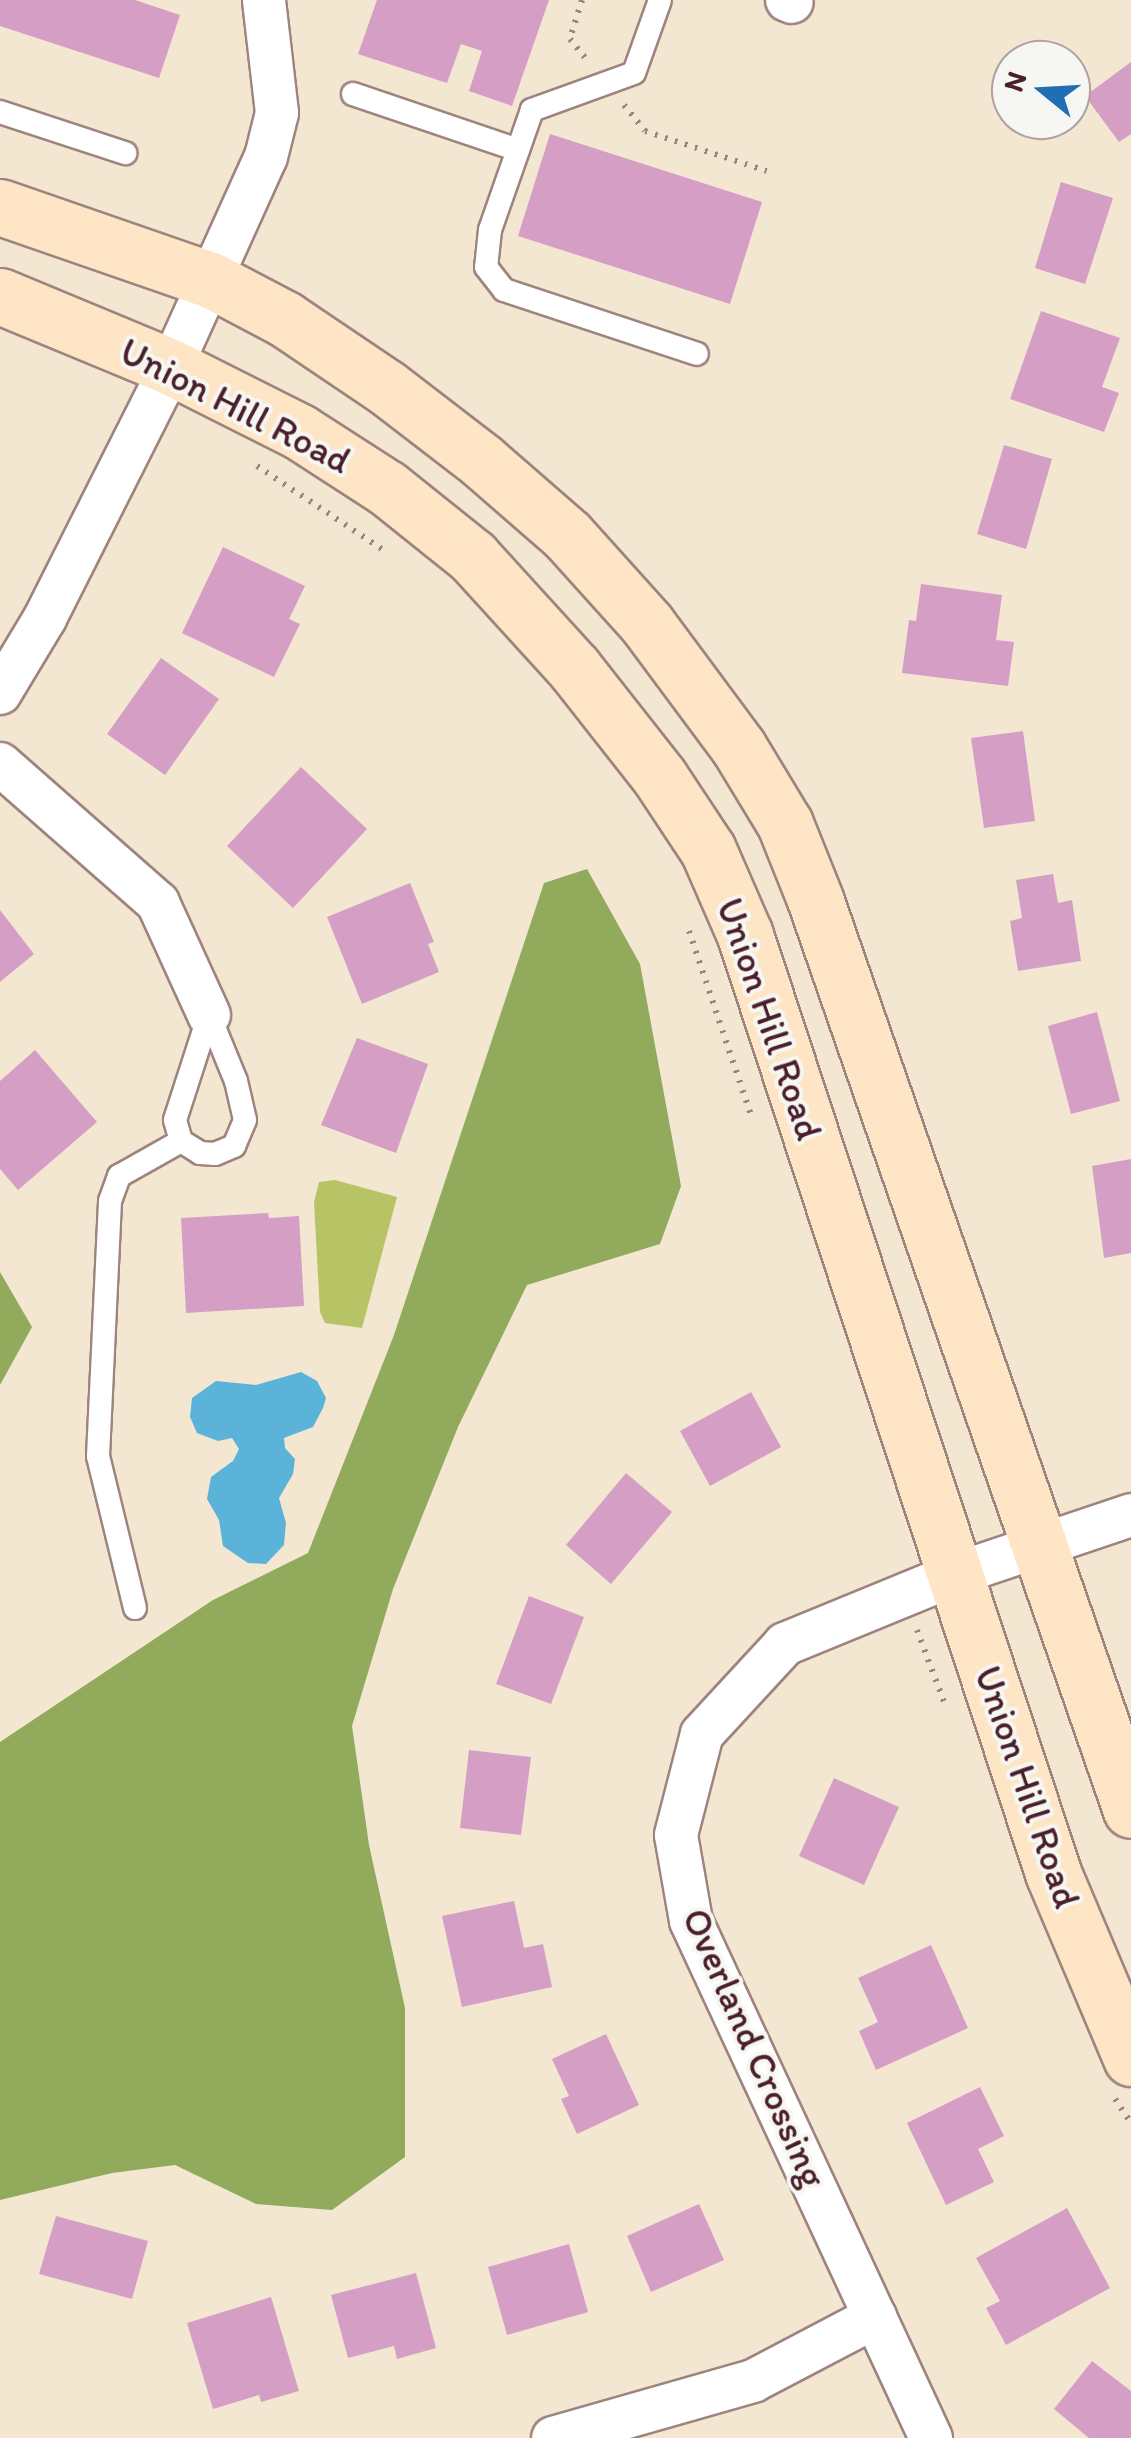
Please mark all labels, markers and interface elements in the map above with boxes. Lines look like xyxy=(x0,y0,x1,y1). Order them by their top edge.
north arrow xyxy=(991,40,1091,140)
text: N xyxy=(995,67,1033,96)
street label: Union Hill Road xyxy=(112,328,358,484)
street label: Union Hill Road xyxy=(706,892,832,1146)
street label: Union Hill Road xyxy=(964,1660,1090,1914)
street label: Overland Crossing xyxy=(672,1901,836,2195)

